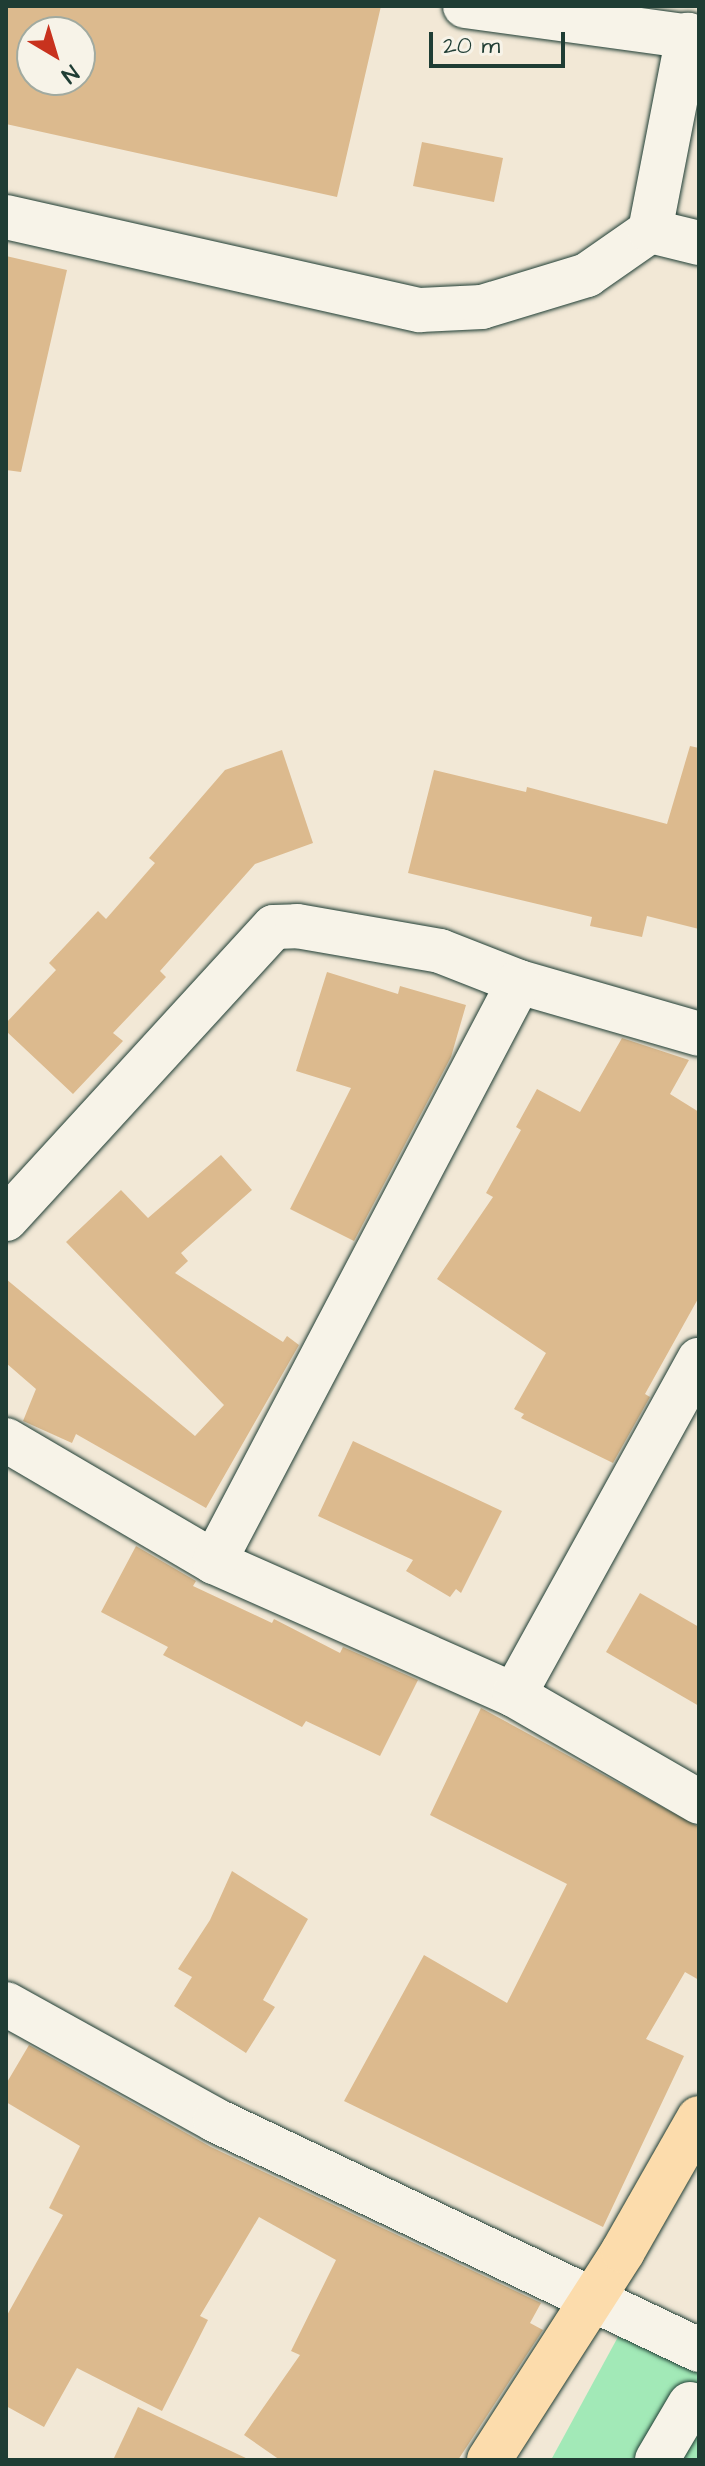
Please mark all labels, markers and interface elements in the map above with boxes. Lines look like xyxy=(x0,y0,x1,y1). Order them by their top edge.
north arrow xyxy=(16,16,96,96)
scale bar xyxy=(433,16,569,66)
text: 20 m xyxy=(443,29,500,63)
text: N xyxy=(55,57,85,90)

